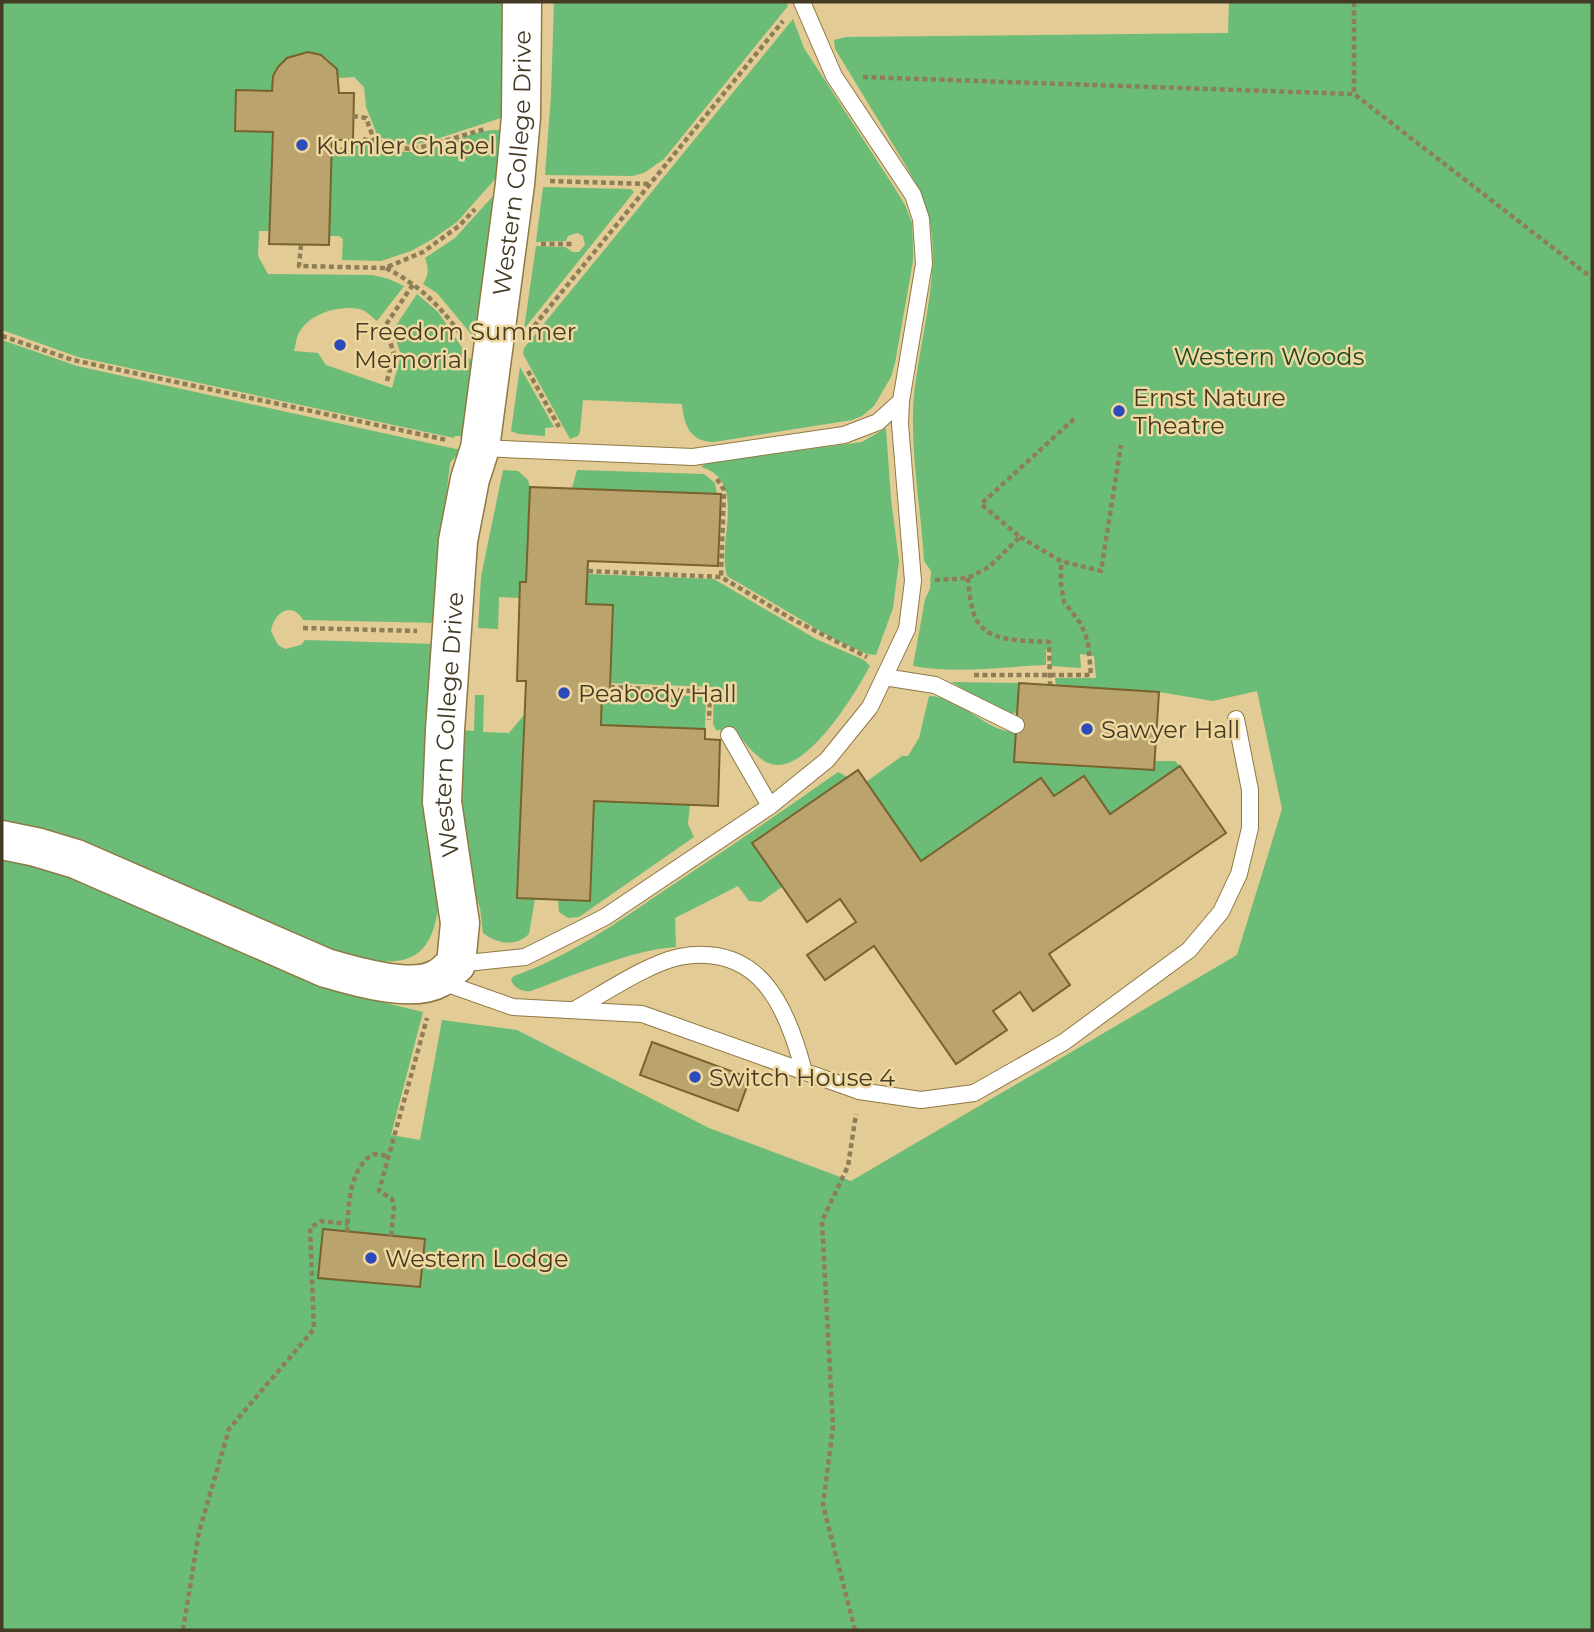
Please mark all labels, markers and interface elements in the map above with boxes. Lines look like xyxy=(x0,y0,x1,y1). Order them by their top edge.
street label: Western College Drive xyxy=(486,30,536,297)
place label: Kumler Chapel xyxy=(316,131,496,160)
marker: Kumler Chapel xyxy=(294,137,310,153)
place label: Freedom Summer Memorial xyxy=(354,317,576,374)
marker: Freedom Summer Memorial xyxy=(332,337,348,353)
park label: Western Woods xyxy=(1174,342,1364,371)
place label: Ernst Nature Theatre xyxy=(1133,383,1286,440)
marker: Ernst Nature Theatre xyxy=(1111,403,1127,419)
street label: Western College Drive xyxy=(427,591,469,859)
place label: Peabody Hall xyxy=(578,679,737,708)
marker: Peabody Hall xyxy=(556,685,572,701)
place label: Sawyer Hall xyxy=(1101,715,1240,744)
marker: Sawyer Hall xyxy=(1079,721,1095,737)
place label: Switch House 4 xyxy=(709,1063,895,1092)
marker: Switch House 4 xyxy=(687,1069,703,1085)
place label: Western Lodge xyxy=(385,1244,569,1273)
marker: Western Lodge xyxy=(363,1250,379,1266)

